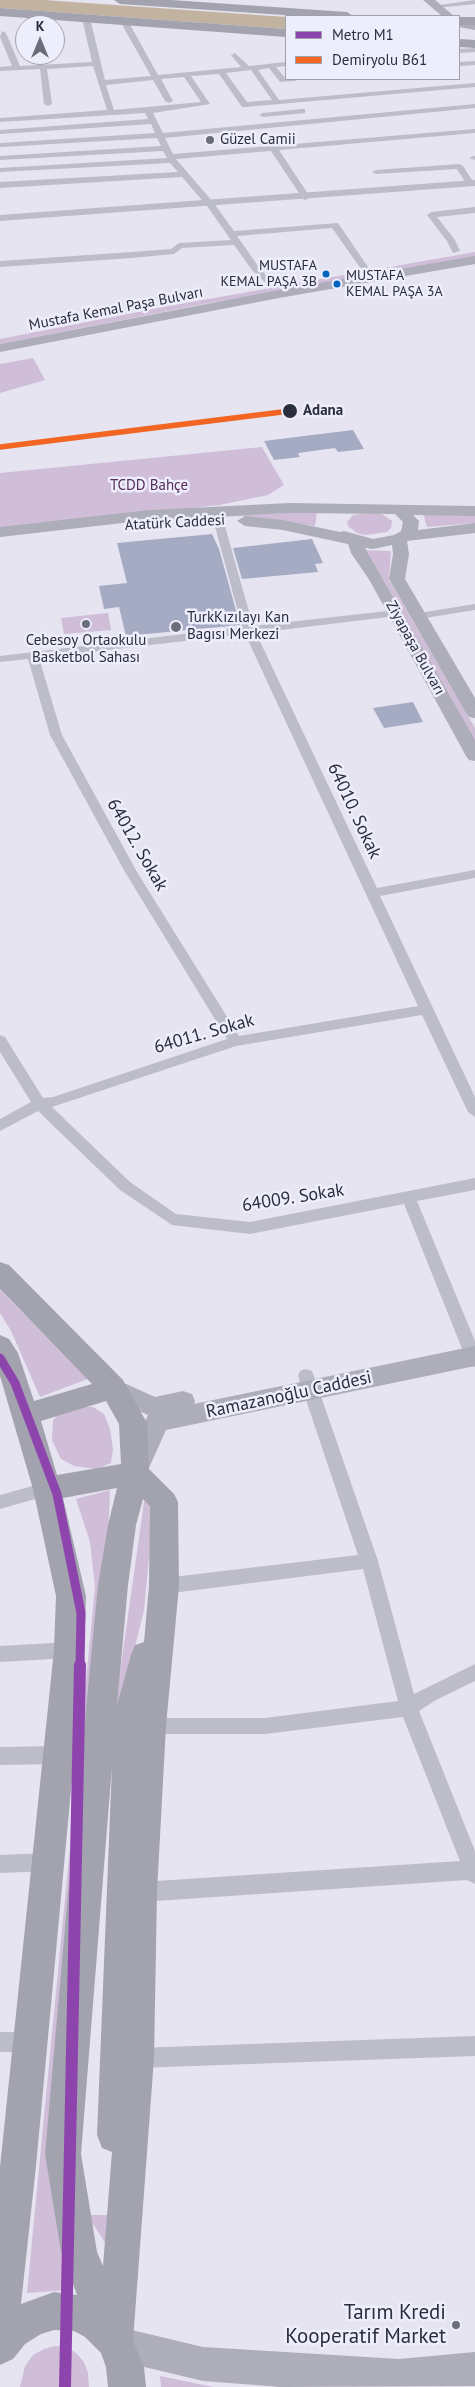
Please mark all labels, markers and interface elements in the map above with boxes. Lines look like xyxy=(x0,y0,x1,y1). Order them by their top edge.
north arrow xyxy=(15,15,65,65)
legend xyxy=(285,15,460,80)
text: K xyxy=(36,17,44,35)
text: Metro M1 xyxy=(332,25,394,44)
text: Demiryolu B61 xyxy=(332,50,427,69)
place label: Güzel Camii xyxy=(220,131,296,149)
marker: Güzel Camii xyxy=(204,134,216,146)
place label: MUSTAFA KEMAL PAŞA 3B xyxy=(220,258,317,290)
place label: MUSTAFA KEMAL PAŞA 3A xyxy=(346,268,443,300)
marker: MUSTAFA KEMAL PAŞA 3B xyxy=(321,269,331,279)
marker: MUSTAFA KEMAL PAŞA 3A xyxy=(332,279,342,289)
street label: Mustafa Kemal Paşa Bulvarı xyxy=(27,283,205,335)
marker: Adana xyxy=(281,402,299,420)
place label: Adana xyxy=(303,402,343,420)
park label: TCDD Bahçe xyxy=(110,477,188,495)
street label: Atatürk Caddesi xyxy=(124,511,226,535)
street label: Ziyapaşa Bulvarı xyxy=(382,598,448,698)
place label: TurkKızılayı Kan Bagısı Merkezi xyxy=(187,609,289,644)
marker: Cebesoy Ortaokulu Basketbol Sahası xyxy=(80,618,92,630)
marker: TurkKızılayı Kan Bagısı Merkezi xyxy=(169,620,183,634)
place label: Cebesoy Ortaokulu Basketbol Sahası xyxy=(26,632,146,667)
street label: 64010. Sokak xyxy=(322,760,386,862)
street label: 64012. Sokak xyxy=(102,795,172,895)
street label: 64011. Sokak xyxy=(151,1009,257,1059)
street label: 64009. Sokak xyxy=(240,1179,346,1217)
street label: Ramazanoğlu Caddesi xyxy=(204,1367,374,1423)
place label: Tarım Kredi Kooperatif Market xyxy=(285,2300,446,2350)
marker: Tarım Kredi Kooperatif Market xyxy=(450,2319,462,2331)

